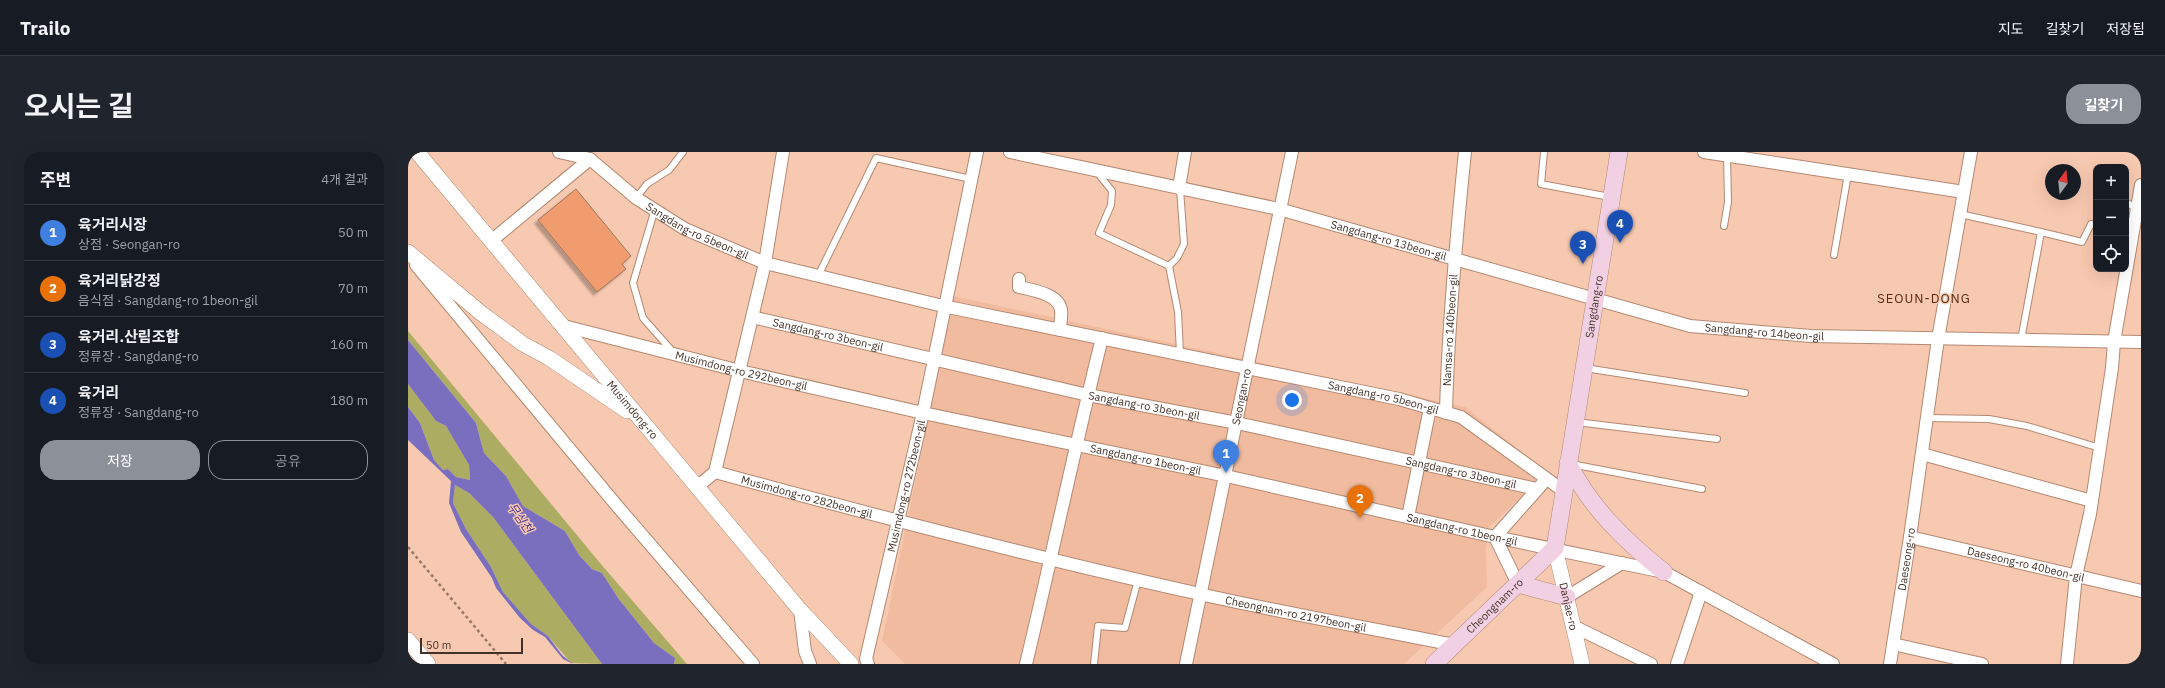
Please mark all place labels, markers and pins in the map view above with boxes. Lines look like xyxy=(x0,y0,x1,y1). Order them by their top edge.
pin: 4 xyxy=(1607,210,1633,243)
pin: 3 xyxy=(1570,231,1596,264)
pin: 1 xyxy=(1213,440,1239,473)
pin: 2 xyxy=(1347,485,1373,518)

